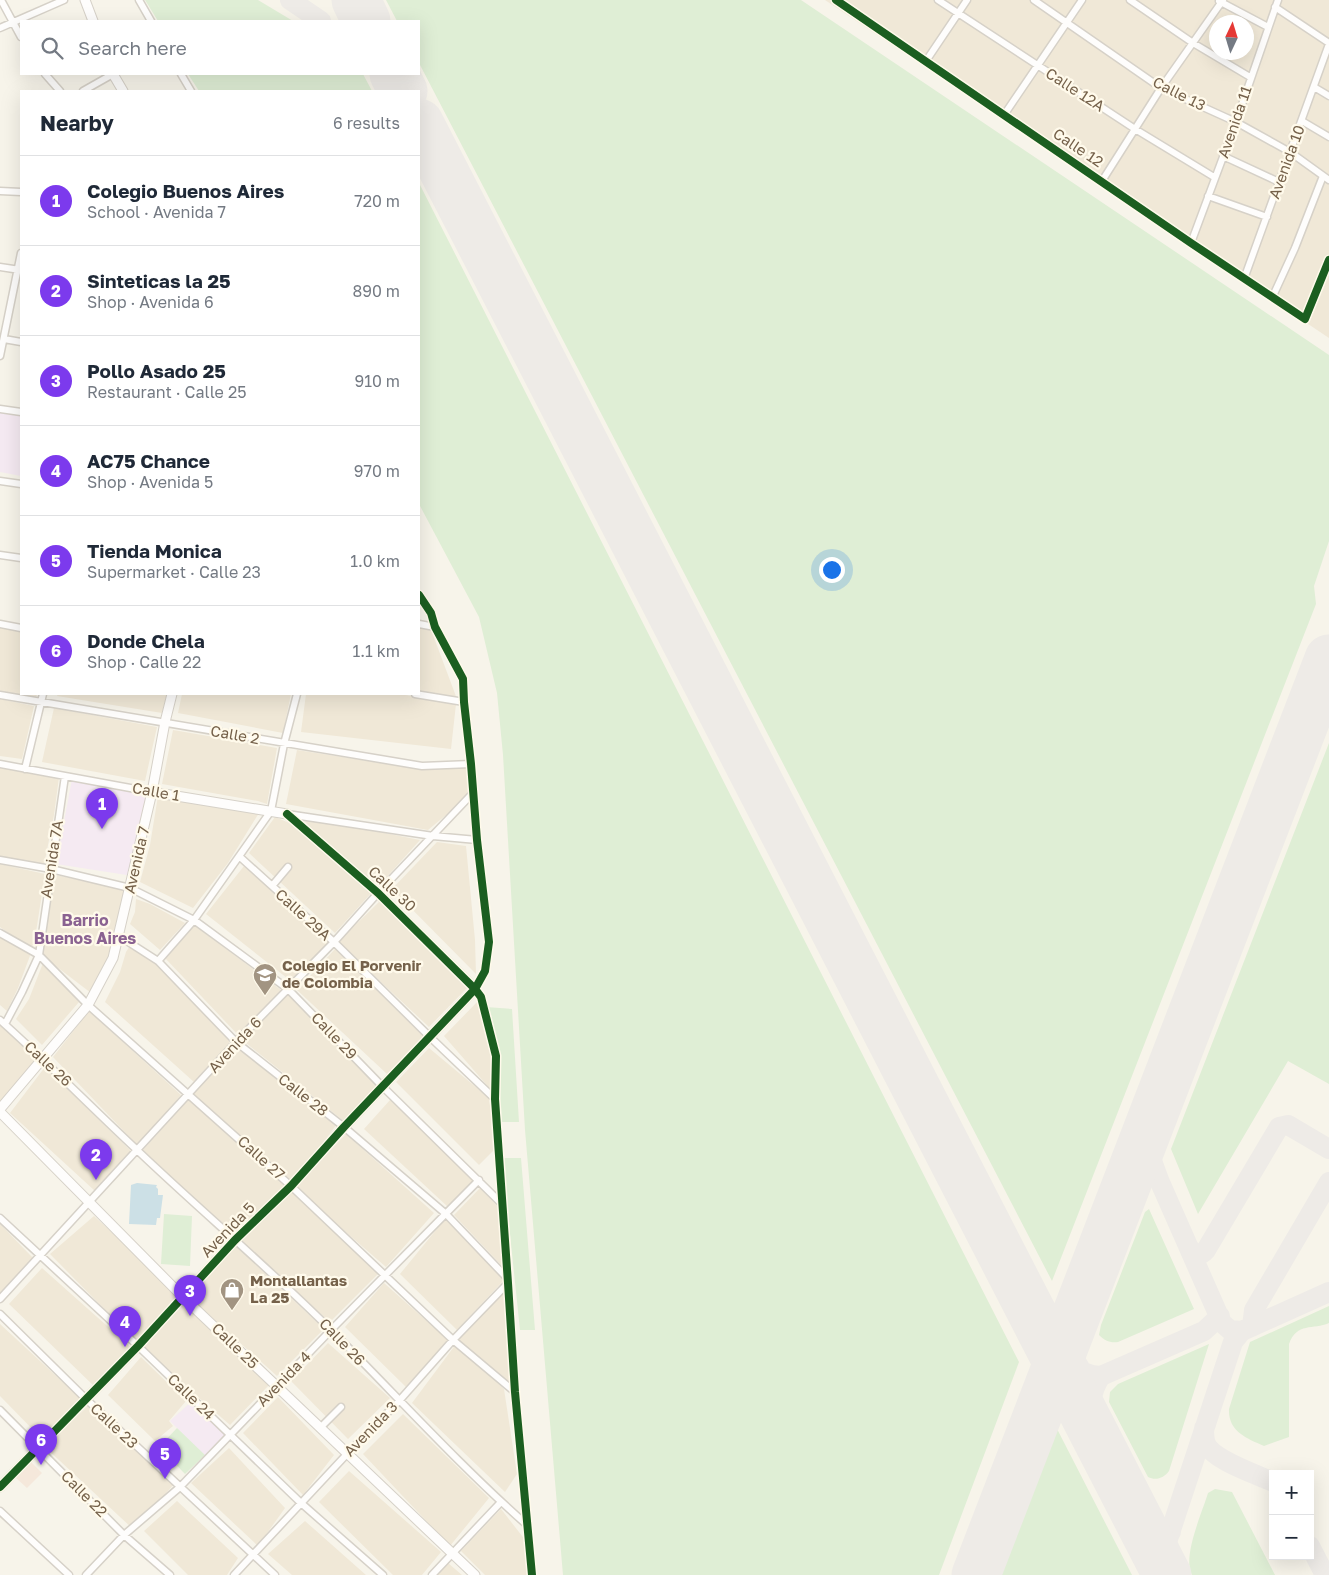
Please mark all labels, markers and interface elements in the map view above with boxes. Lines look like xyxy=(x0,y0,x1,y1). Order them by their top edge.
north arrow xyxy=(1209,15,1254,60)
search box xyxy=(20,20,420,75)
icon: search xyxy=(38,34,66,62)
text: Search here xyxy=(78,36,187,59)
street label: Calle 12A xyxy=(1043,63,1108,115)
street label: Calle 13 xyxy=(1150,72,1209,114)
street label: Avenida 11 xyxy=(1213,83,1255,160)
text: Nearby xyxy=(40,110,114,136)
text: 6 results xyxy=(333,113,400,133)
street label: Avenida 10 xyxy=(1264,122,1308,201)
street label: Calle 12 xyxy=(1050,124,1107,170)
text: Colegio Buenos Aires xyxy=(87,179,284,202)
text: 1 xyxy=(52,191,60,211)
text: 720 m xyxy=(354,191,400,211)
text: School · Avenida 7 xyxy=(87,202,226,222)
text: Sinteticas la 25 xyxy=(87,269,231,292)
text: 2 xyxy=(51,281,61,301)
text: 890 m xyxy=(352,281,400,301)
text: Shop · Avenida 6 xyxy=(87,292,214,312)
text: Pollo Asado 25 xyxy=(87,359,226,382)
text: 3 xyxy=(51,371,61,391)
text: 910 m xyxy=(354,371,400,391)
text: Restaurant · Calle 25 xyxy=(87,382,246,402)
text: AC75 Chance xyxy=(87,449,210,472)
text: 4 xyxy=(51,461,61,481)
text: 970 m xyxy=(354,461,400,481)
text: Shop · Avenida 5 xyxy=(87,472,213,492)
text: Tienda Monica xyxy=(87,539,222,562)
text: 5 xyxy=(51,551,61,571)
text: 1.0 km xyxy=(350,551,400,571)
your location xyxy=(819,557,845,583)
text: Supermarket · Calle 23 xyxy=(87,562,261,582)
text: Donde Chela xyxy=(87,629,205,652)
text: 6 xyxy=(51,641,61,661)
text: 1.1 km xyxy=(352,641,400,661)
text: Shop · Calle 22 xyxy=(87,652,201,672)
street label: Calle 2 xyxy=(209,721,261,747)
street label: Calle 1 xyxy=(131,778,181,804)
pin: 1 xyxy=(86,788,118,829)
street label: Avenida 7A xyxy=(36,819,66,899)
street label: Avenida 7 xyxy=(120,824,153,895)
street label: Calle 30 xyxy=(365,862,420,915)
street label: Calle 29A xyxy=(272,885,335,944)
district label: Barrio Buenos Aires xyxy=(34,910,136,948)
place label: Colegio El Porvenir de Colombia xyxy=(282,956,422,991)
school or university icon: Colegio El Porvenir de Colombia xyxy=(252,962,278,996)
street label: Calle 29 xyxy=(308,1008,361,1063)
street label: Avenida 6 xyxy=(204,1013,265,1076)
street label: Calle 26 xyxy=(21,1037,76,1090)
street label: Calle 28 xyxy=(275,1069,332,1119)
street label: Calle 27 xyxy=(234,1131,289,1183)
pin: 2 xyxy=(80,1139,112,1180)
street label: Avenida 5 xyxy=(197,1198,258,1261)
place label: Montallantas La 25 xyxy=(250,1271,347,1306)
pin: 3 xyxy=(174,1275,206,1316)
shop icon: Montallantas La 25 xyxy=(219,1277,245,1311)
pin: 4 xyxy=(109,1306,141,1347)
street label: Calle 26 xyxy=(316,1314,369,1369)
street label: Calle 25 xyxy=(209,1319,263,1372)
street label: Avenida 4 xyxy=(253,1347,314,1410)
street label: Calle 24 xyxy=(164,1370,219,1423)
street label: Avenida 3 xyxy=(340,1397,401,1460)
street label: Calle 23 xyxy=(87,1399,142,1452)
pin: 6 xyxy=(25,1424,57,1465)
pin: 5 xyxy=(149,1438,181,1479)
street label: Calle 22 xyxy=(58,1466,112,1520)
map controls xyxy=(1269,1470,1314,1560)
button: + xyxy=(1269,1470,1314,1515)
button: − xyxy=(1269,1515,1314,1560)

